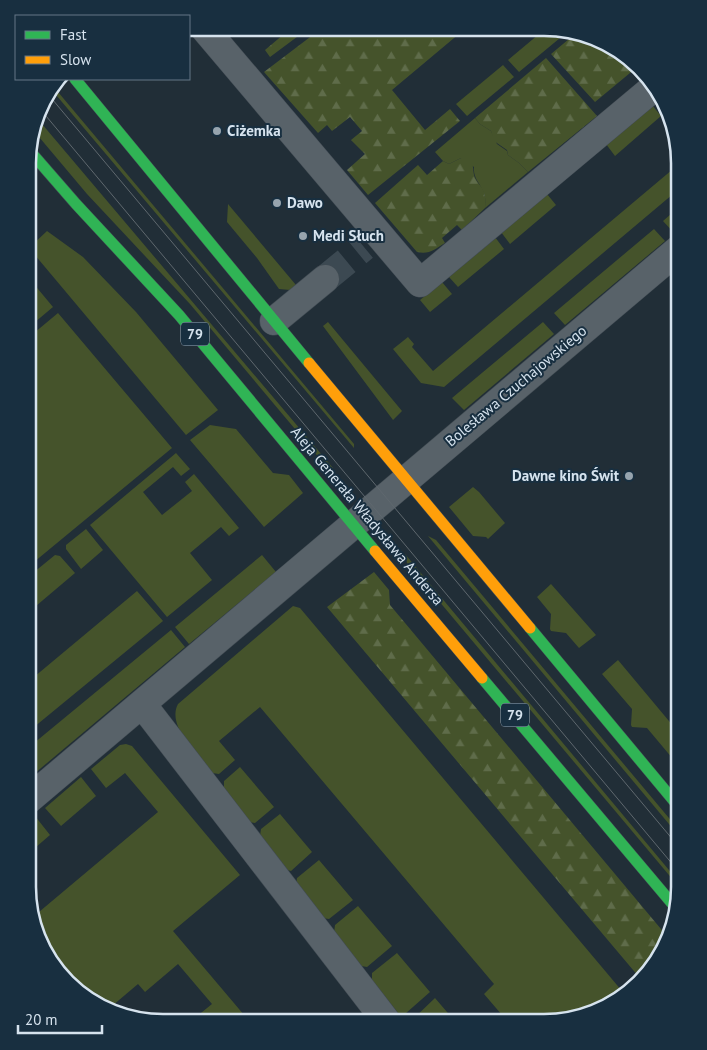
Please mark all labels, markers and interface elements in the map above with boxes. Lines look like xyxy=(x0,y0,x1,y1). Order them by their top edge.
legend xyxy=(15,15,190,80)
text: Fast xyxy=(60,25,87,44)
text: Slow xyxy=(60,50,91,69)
place label: Ciżemka xyxy=(227,121,281,140)
marker: Ciżemka xyxy=(211,125,223,137)
place label: Dawo xyxy=(287,193,323,212)
marker: Dawo xyxy=(271,197,283,209)
place label: Medi Słuch xyxy=(313,226,384,245)
marker: Medi Słuch xyxy=(297,230,309,242)
street label: Bolesława Czuchajowskiego xyxy=(441,321,590,450)
road number: 79 xyxy=(181,322,209,346)
street label: Aleja Generała Władysława Andersa xyxy=(287,422,448,609)
place label: Dawne kino Świt xyxy=(512,466,620,485)
marker: Dawne kino Świt xyxy=(623,470,635,482)
road number: 79 xyxy=(501,704,529,726)
scale bar xyxy=(18,1002,101,1034)
text: 20 m xyxy=(25,1010,58,1029)

